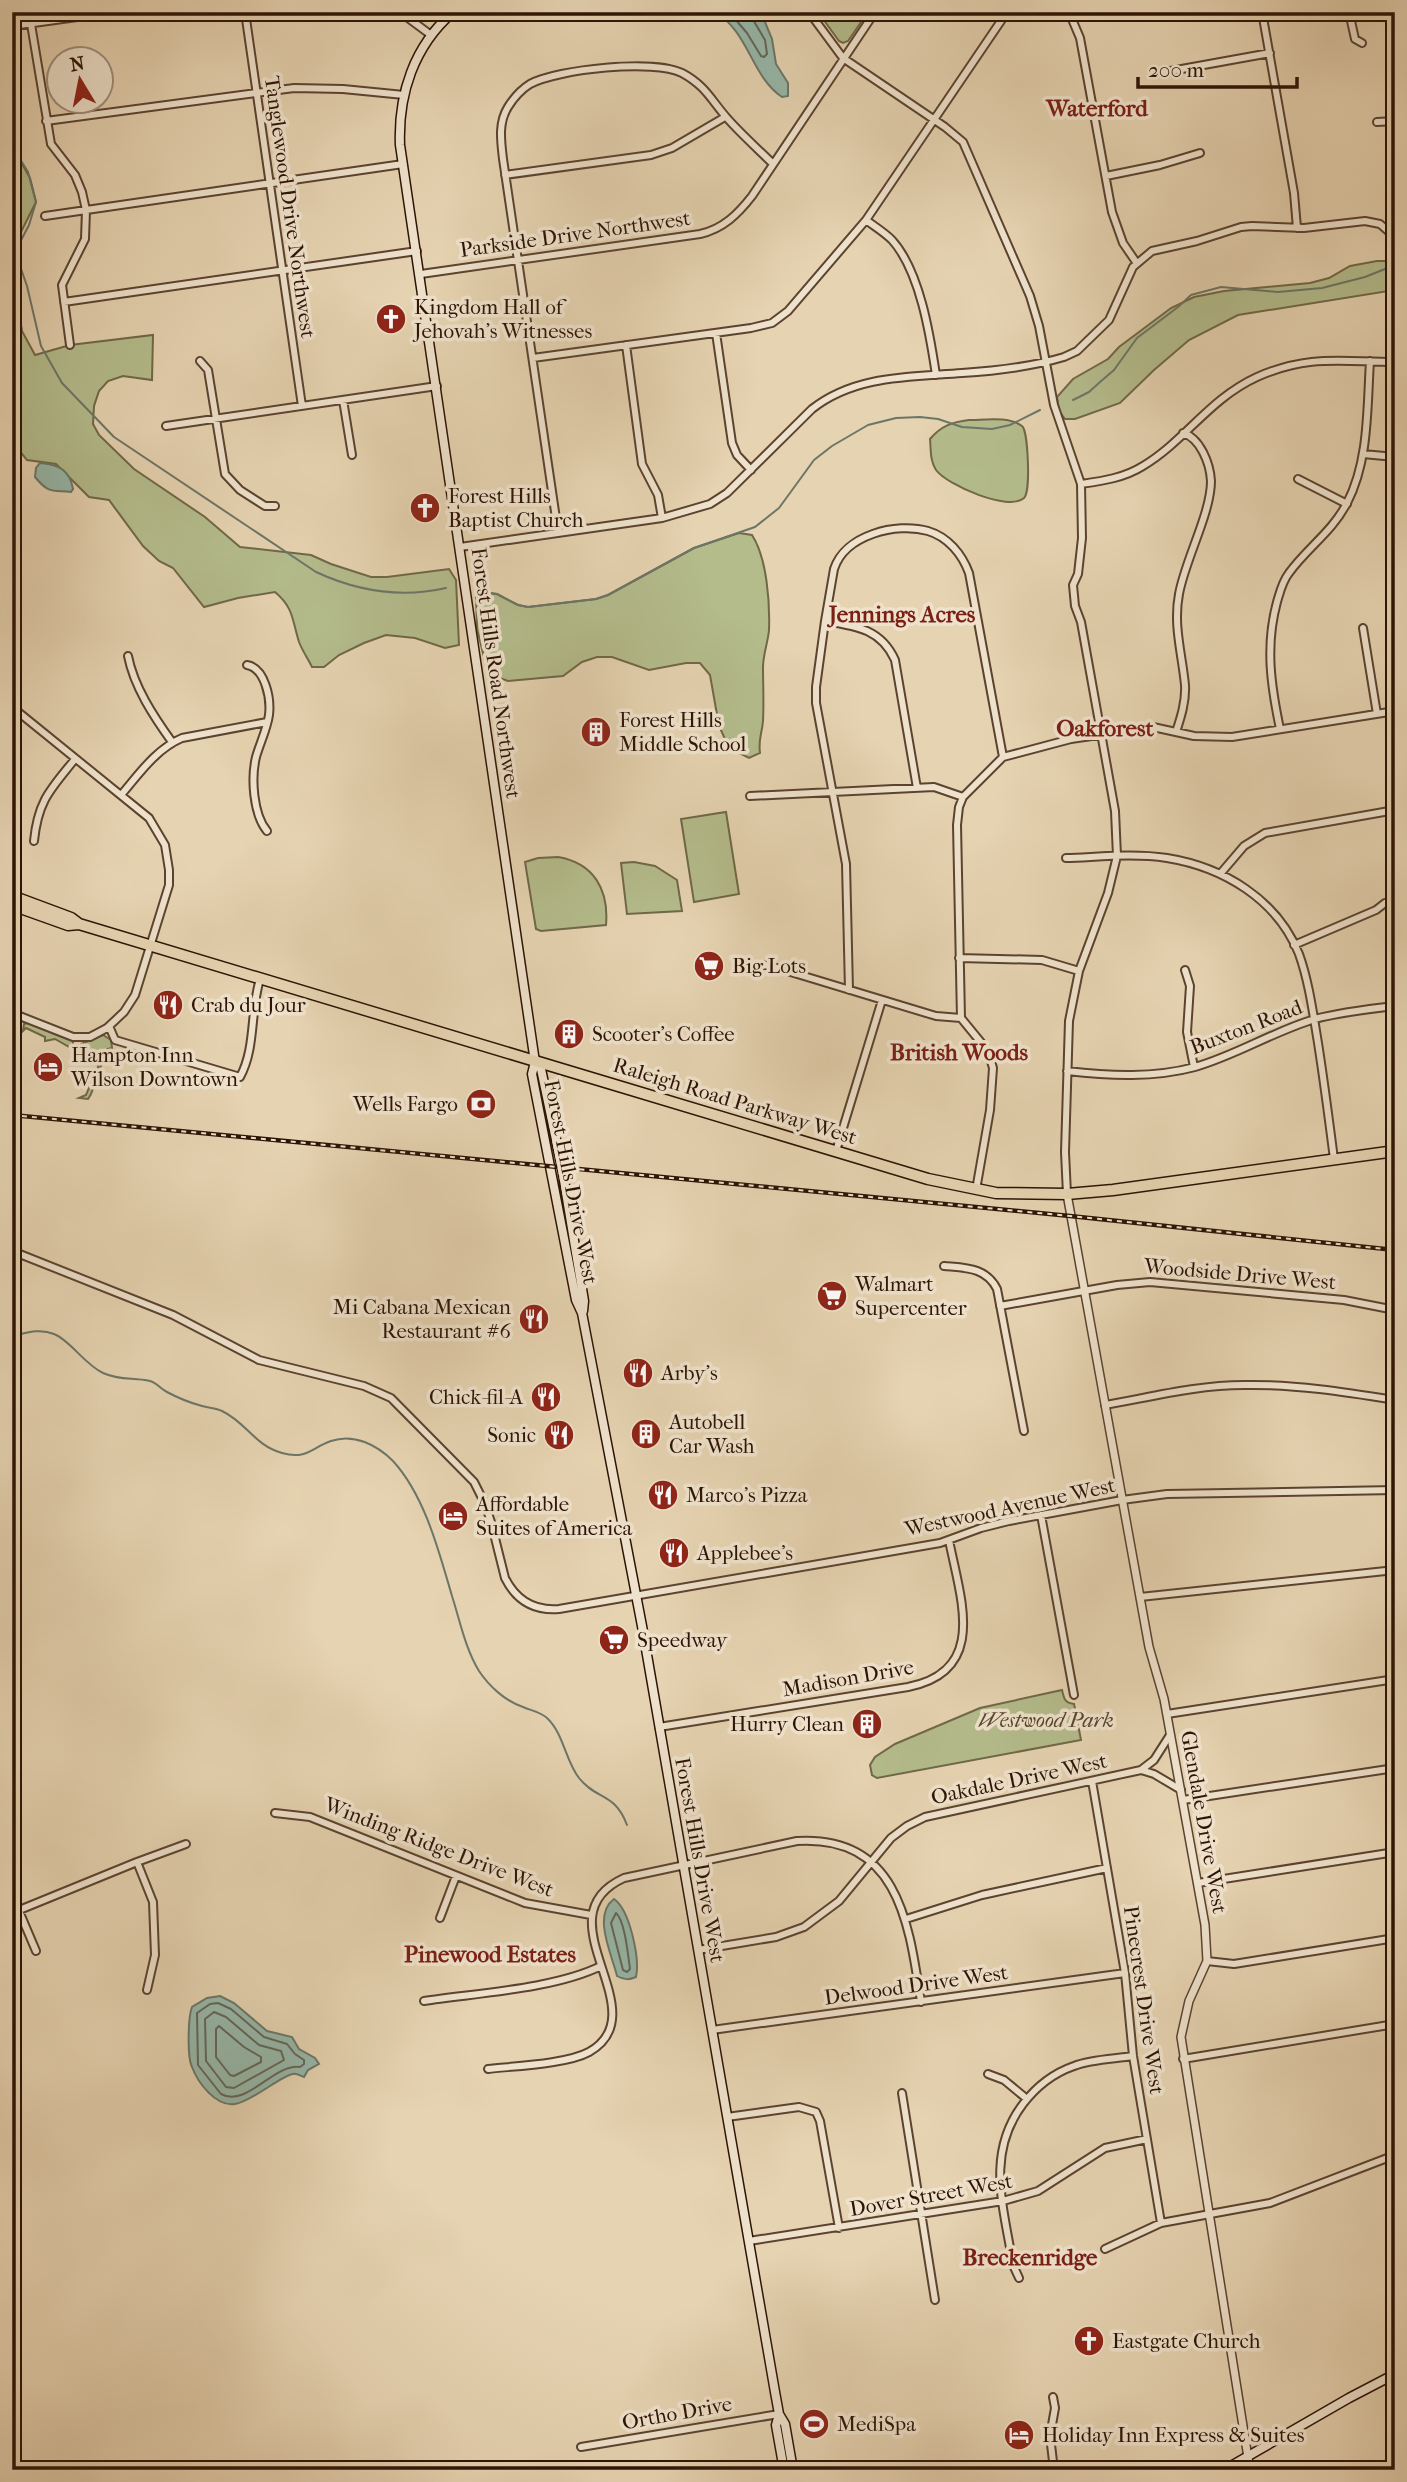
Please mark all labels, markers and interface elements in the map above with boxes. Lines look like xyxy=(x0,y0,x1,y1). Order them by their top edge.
north arrow xyxy=(46,46,116,116)
scale bar xyxy=(1138,46,1297,90)
text: N xyxy=(68,52,87,76)
text: 200 m xyxy=(1148,58,1204,82)
street label: Tanglewood Drive Northwest xyxy=(260,74,320,340)
district label: Waterford xyxy=(1045,95,1149,122)
street label: Parkside Drive Northwest xyxy=(458,206,692,262)
place label: Kingdom Hall of Jehovah’s Witnesses xyxy=(412,295,592,343)
church icon: Kingdom Hall of Jehovah’s Witnesses xyxy=(374,302,408,336)
place label: Forest Hills Baptist Church xyxy=(448,484,584,532)
church icon: Forest Hills Baptist Church xyxy=(408,491,442,525)
street label: Forest Hills Road Northwest xyxy=(466,546,526,801)
district label: Jennings Acres xyxy=(827,601,976,628)
place label: Forest Hills Middle School xyxy=(619,708,747,756)
building icon: Forest Hills Middle School xyxy=(579,715,613,749)
district label: Oakforest xyxy=(1056,715,1154,742)
supermarket icon: Big Lots xyxy=(692,949,726,983)
place label: Big Lots xyxy=(732,954,806,978)
restaurant icon: Crab du Jour xyxy=(151,988,185,1022)
place label: Crab du Jour xyxy=(191,993,306,1017)
street label: Buxton Road xyxy=(1187,994,1306,1059)
building icon: Scooter's Coffee xyxy=(552,1017,586,1051)
place label: Scooter's Coffee xyxy=(592,1022,735,1046)
district label: British Woods xyxy=(890,1039,1029,1066)
place label: Hampton Inn Wilson Downtown xyxy=(70,1043,238,1091)
hotel icon: Hampton Inn Wilson Downtown xyxy=(31,1050,65,1084)
street label: Raleigh Road Parkway West xyxy=(610,1052,860,1150)
street label: Forest Hills Drive West xyxy=(539,1078,603,1287)
bank icon: Wells Fargo xyxy=(464,1087,498,1121)
place label: Wells Fargo xyxy=(352,1092,458,1116)
street label: Woodside Drive West xyxy=(1142,1254,1338,1294)
place label: Walmart Supercenter xyxy=(854,1272,967,1320)
supermarket icon: Walmart Supercenter xyxy=(815,1279,849,1313)
place label: Mi Cabana Mexican Restaurant #6 xyxy=(333,1295,512,1343)
restaurant icon: Mi Cabana Mexican Restaurant #6 xyxy=(517,1302,551,1336)
restaurant icon: Arby's xyxy=(621,1356,655,1390)
place label: Arby's xyxy=(660,1361,718,1385)
restaurant icon: Chick-fil-A xyxy=(529,1380,563,1414)
place label: Chick-fil-A xyxy=(429,1385,523,1409)
place label: Autobell Car Wash xyxy=(668,1410,755,1458)
building icon: Autobell Car Wash xyxy=(629,1417,663,1451)
restaurant icon: Sonic xyxy=(542,1418,576,1452)
place label: Sonic xyxy=(487,1423,536,1447)
street label: Westwood Avenue West xyxy=(902,1473,1118,1541)
restaurant icon: Marco's Pizza xyxy=(646,1478,680,1512)
place label: Marco's Pizza xyxy=(686,1483,808,1507)
place label: Affordable Suites of America xyxy=(475,1492,632,1540)
hotel icon: Affordable Suites of America xyxy=(436,1499,470,1533)
restaurant icon: Applebee's xyxy=(657,1536,691,1570)
place label: Applebee's xyxy=(696,1541,793,1565)
supermarket icon: Speedway xyxy=(597,1623,631,1657)
place label: Speedway xyxy=(637,1628,728,1652)
street label: Madison Drive xyxy=(781,1655,915,1701)
building icon: Hurry Clean xyxy=(850,1707,884,1741)
park label: Westwood Park xyxy=(978,1708,1114,1732)
place label: Hurry Clean xyxy=(730,1712,844,1736)
street label: Glendale Drive West xyxy=(1176,1729,1232,1916)
street label: Oakdale Drive West xyxy=(929,1749,1110,1809)
street label: Forest Hills Drive West xyxy=(670,1756,730,1965)
street label: Winding Ridge Drive West xyxy=(320,1792,558,1902)
street label: Pinecrest Drive West xyxy=(1119,1904,1169,2096)
district label: Pinewood Estates xyxy=(404,1941,576,1968)
street label: Delwood Drive West xyxy=(823,1960,1010,2010)
street label: Dover Street West xyxy=(848,2169,1015,2221)
district label: Breckenridge xyxy=(963,2244,1098,2271)
church icon: Eastgate Church xyxy=(1072,2324,1106,2358)
place label: Eastgate Church xyxy=(1112,2329,1261,2353)
street label: Ortho Drive xyxy=(620,2392,734,2434)
sports icon: MediSpa xyxy=(797,2407,831,2441)
place label: MediSpa xyxy=(837,2412,916,2436)
hotel icon: Holiday Inn Express & Suites xyxy=(1002,2418,1036,2452)
place label: Holiday Inn Express & Suites xyxy=(1042,2423,1305,2447)

